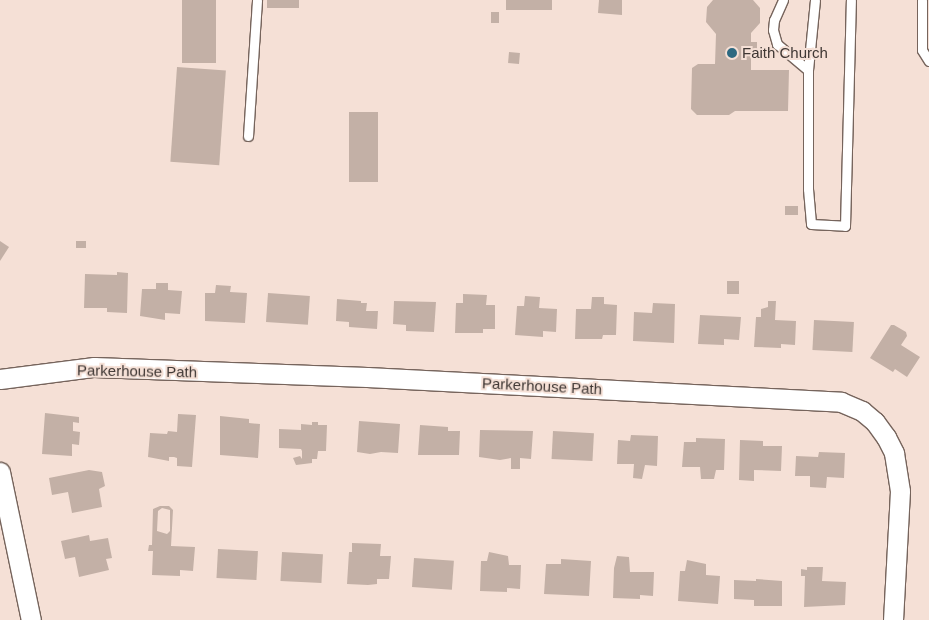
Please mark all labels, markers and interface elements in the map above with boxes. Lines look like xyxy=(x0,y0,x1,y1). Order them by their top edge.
place label: Faith Church xyxy=(742,44,828,62)
marker: Faith Church xyxy=(726,47,738,59)
street label: Parkerhouse Path xyxy=(77,361,197,381)
street label: Parkerhouse Path xyxy=(482,374,602,398)

